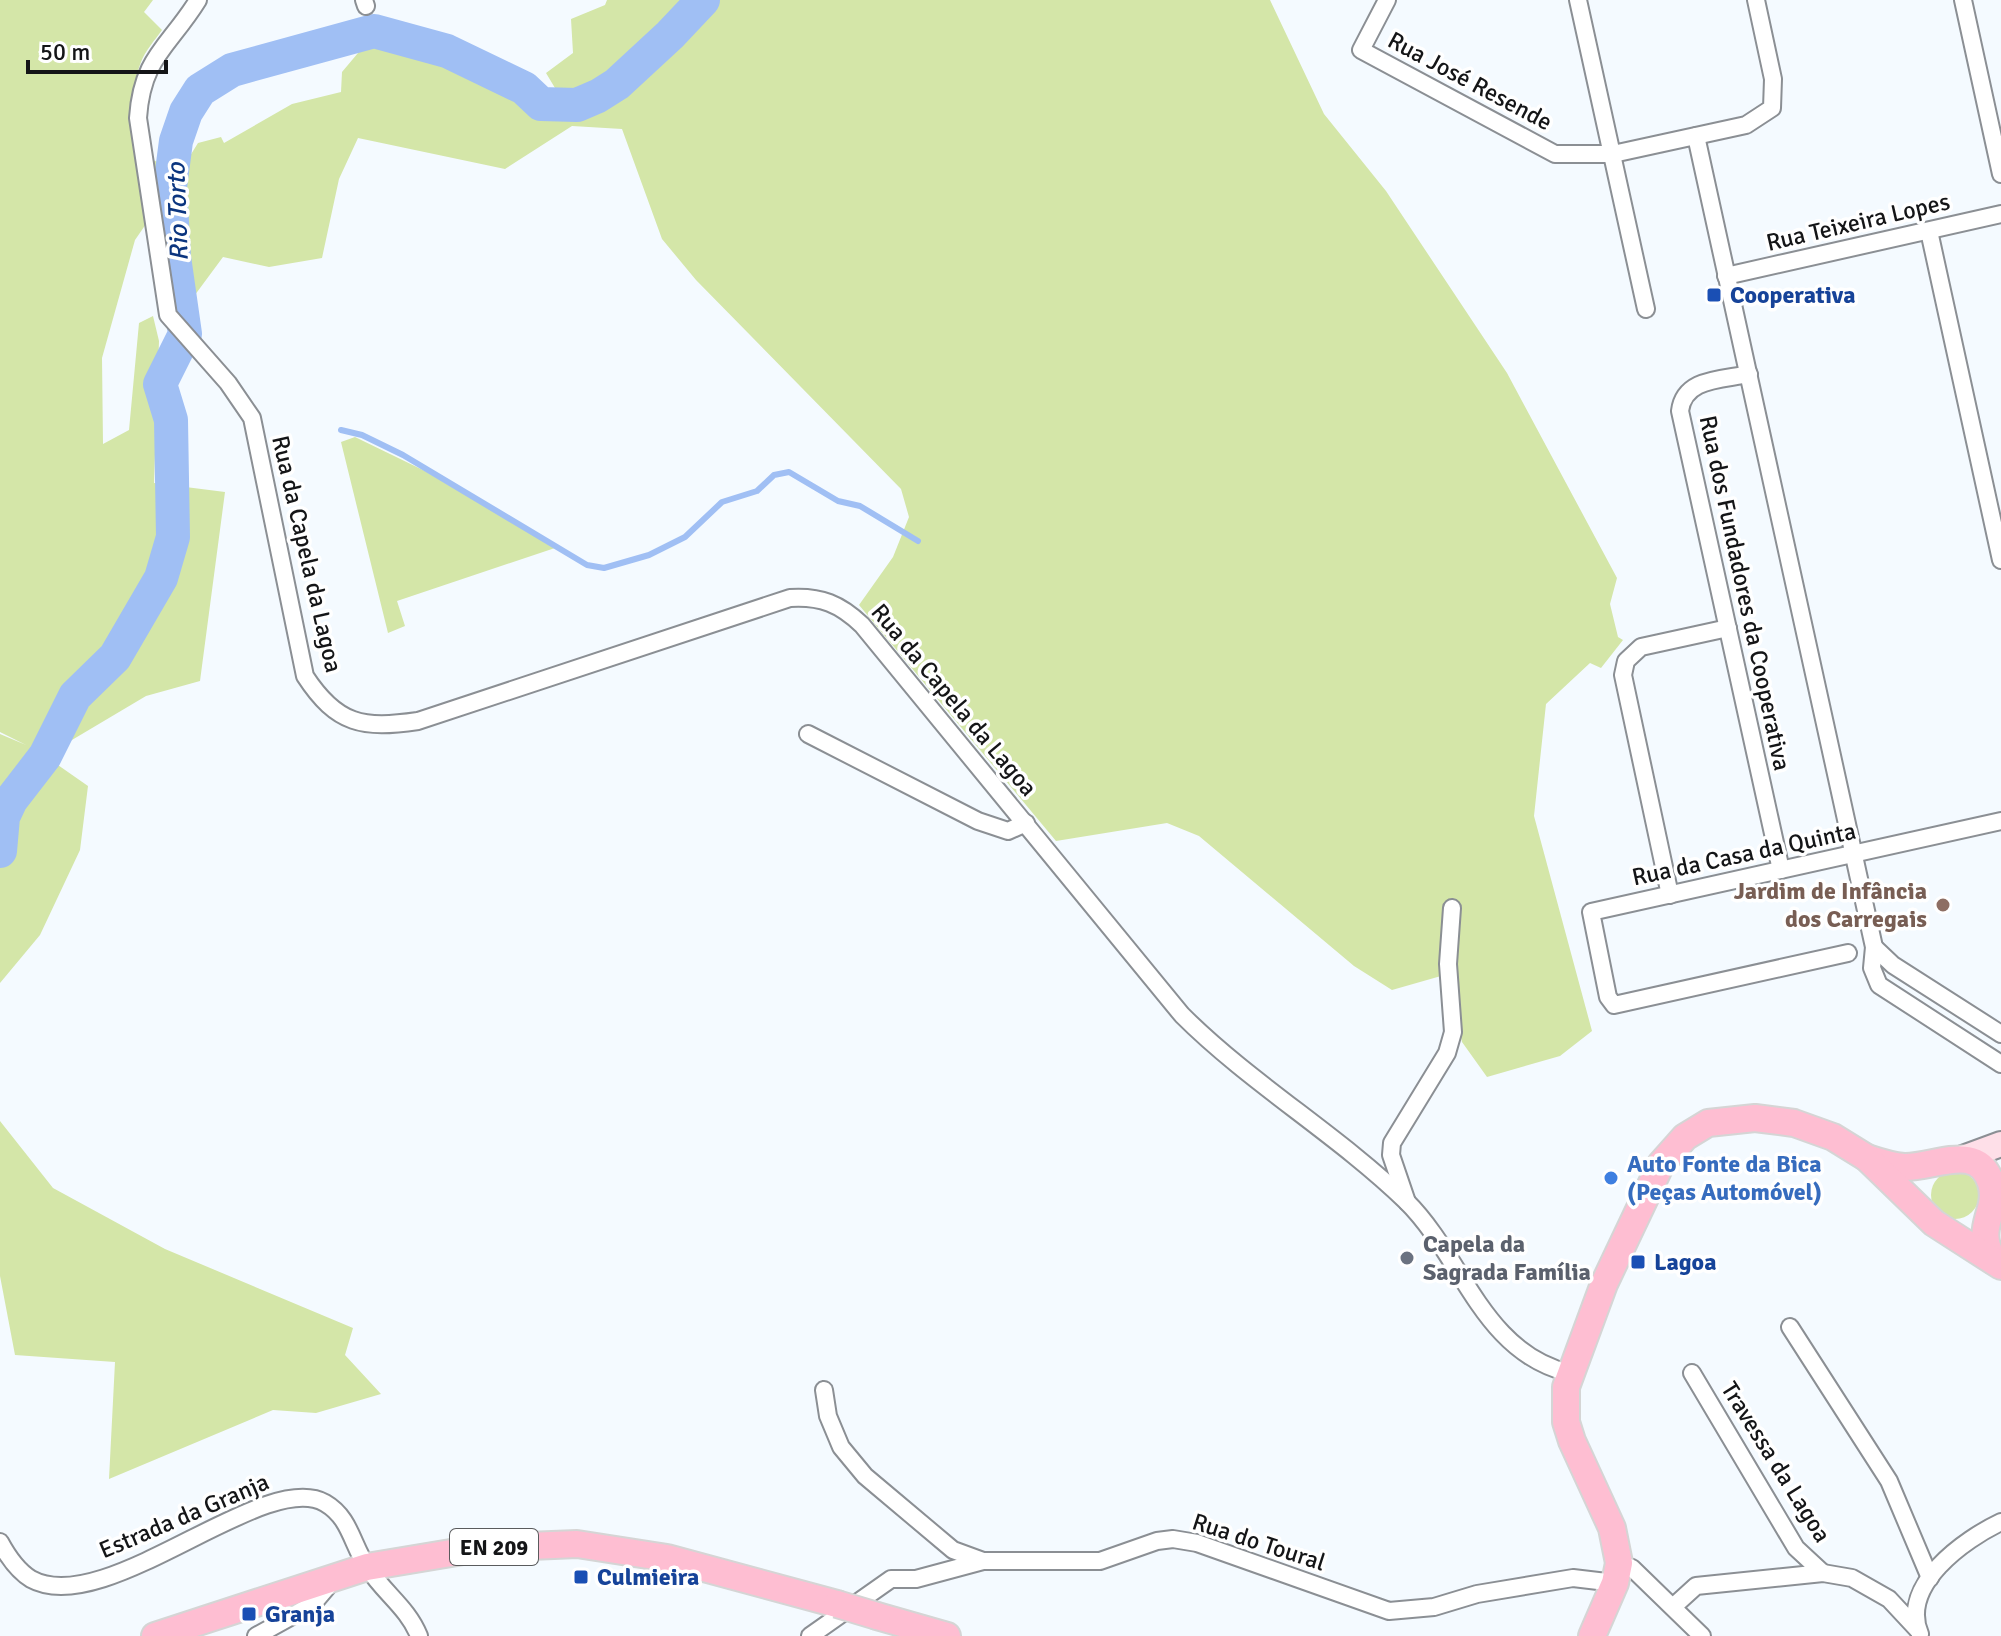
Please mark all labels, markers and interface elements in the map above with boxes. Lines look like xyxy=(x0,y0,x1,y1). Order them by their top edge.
scale bar xyxy=(28,24,166,74)
street label: Rua José Resende xyxy=(1383,25,1557,137)
text: 50 m xyxy=(40,37,90,67)
water label: Rio Torto xyxy=(160,161,196,262)
street label: Rua Teixeira Lopes xyxy=(1763,186,1953,258)
place label: Cooperativa xyxy=(1730,280,1856,310)
marker: Cooperativa xyxy=(1705,286,1723,304)
street label: Rua dos Fundadores da Cooperativa xyxy=(1693,413,1797,773)
street label: Rua da Capela da Lagoa xyxy=(265,433,349,675)
street label: Rua da Capela da Lagoa xyxy=(865,598,1043,802)
street label: Rua da Casa da Quinta xyxy=(1629,816,1859,892)
place label: Jardim de Infância dos Carregais xyxy=(1734,876,1927,934)
marker: Jardim de Infância dos Carregais xyxy=(1934,896,1952,914)
place label: Auto Fonte da Bica (Peças Automóvel) xyxy=(1627,1149,1822,1207)
marker: Auto Fonte da Bica (Peças Automóvel) xyxy=(1602,1169,1620,1187)
place label: Capela da Sagrada Família xyxy=(1423,1229,1591,1287)
place label: Lagoa xyxy=(1654,1247,1716,1277)
marker: Capela da Sagrada Família xyxy=(1398,1249,1416,1267)
marker: Lagoa xyxy=(1629,1253,1647,1271)
street label: Travessa da Lagoa xyxy=(1715,1376,1837,1548)
street label: Estrada da Granja xyxy=(94,1467,274,1565)
street label: Rua do Toural xyxy=(1189,1506,1329,1578)
road number: EN 209 xyxy=(450,1529,538,1565)
place label: Culmieira xyxy=(597,1562,699,1592)
marker: Culmieira xyxy=(572,1568,590,1586)
place label: Granja xyxy=(265,1599,335,1629)
marker: Granja xyxy=(240,1605,258,1623)

